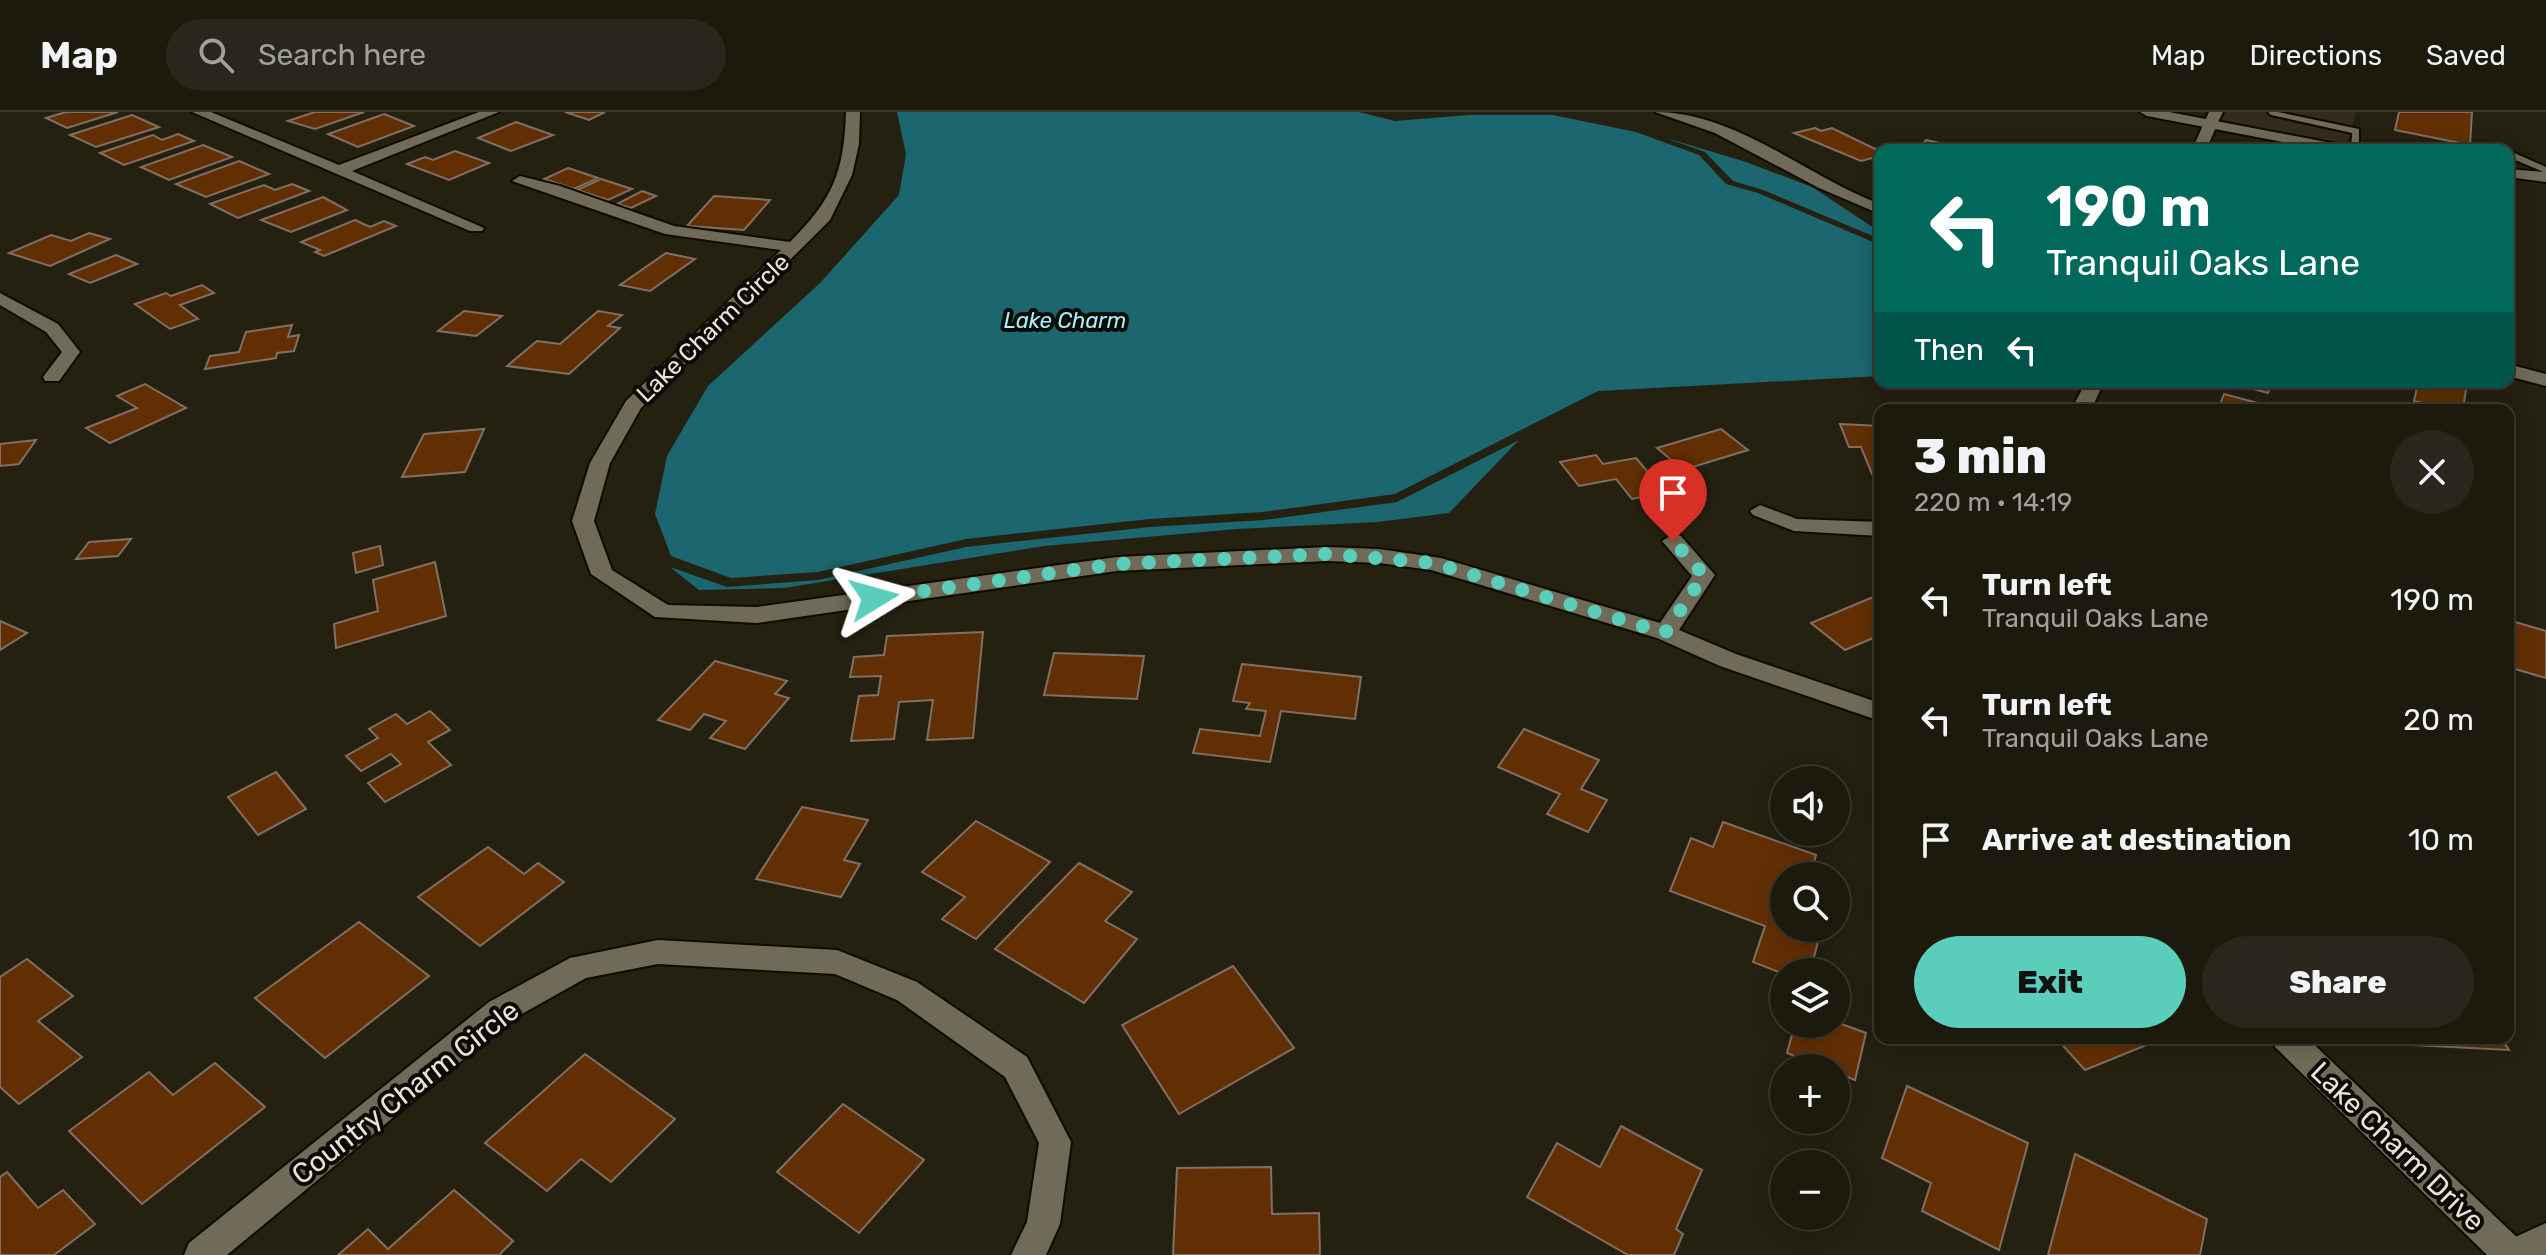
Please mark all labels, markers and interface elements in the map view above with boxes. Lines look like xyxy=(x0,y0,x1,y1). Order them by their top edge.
search box xyxy=(166,19,726,91)
text: Map xyxy=(40,32,118,78)
icon: search xyxy=(194,33,238,77)
text: Search here xyxy=(258,37,426,73)
text: Map xyxy=(2151,39,2205,72)
text: Directions xyxy=(2249,39,2382,72)
text: Saved xyxy=(2426,39,2506,72)
text: 190 m xyxy=(2046,174,2211,240)
icon: left xyxy=(1914,176,2018,280)
text: Tranquil Oaks Lane xyxy=(2046,241,2360,284)
street label: Lake Charm Circle xyxy=(631,248,795,408)
water label: Lake Charm xyxy=(1004,307,1126,334)
icon: left xyxy=(2000,328,2044,372)
text: Then xyxy=(1914,332,1984,368)
text: 3 min xyxy=(1914,428,2047,485)
button: close xyxy=(2390,430,2474,514)
pin xyxy=(1639,459,1707,541)
icon: arrive xyxy=(1651,471,1695,515)
text: 220 m · 14:19 xyxy=(1914,487,2072,518)
position arrow xyxy=(832,556,916,640)
text: Turn left xyxy=(1982,567,2112,603)
icon: left xyxy=(1914,578,1958,622)
text: 190 m xyxy=(2390,582,2474,618)
text: Tranquil Oaks Lane xyxy=(1982,603,2209,634)
text: Turn left xyxy=(1982,687,2112,723)
icon: left xyxy=(1914,698,1958,742)
text: 20 m xyxy=(2403,702,2474,738)
text: Tranquil Oaks Lane xyxy=(1982,723,2209,754)
map controls xyxy=(1770,766,1850,1230)
button: sound xyxy=(1770,766,1850,846)
icon: arrive xyxy=(1914,818,1958,862)
text: Arrive at destination xyxy=(1982,822,2292,858)
text: 10 m xyxy=(2408,822,2474,858)
button: search xyxy=(1770,862,1850,942)
button: Exit xyxy=(1914,936,2186,1028)
button: Share xyxy=(2202,936,2474,1028)
button: layers xyxy=(1770,958,1850,1038)
street label: Country Charm Circle xyxy=(285,994,525,1191)
button: + xyxy=(1770,1054,1850,1134)
street label: Lake Charm Drive xyxy=(2304,1055,2491,1238)
button: − xyxy=(1770,1150,1850,1230)

